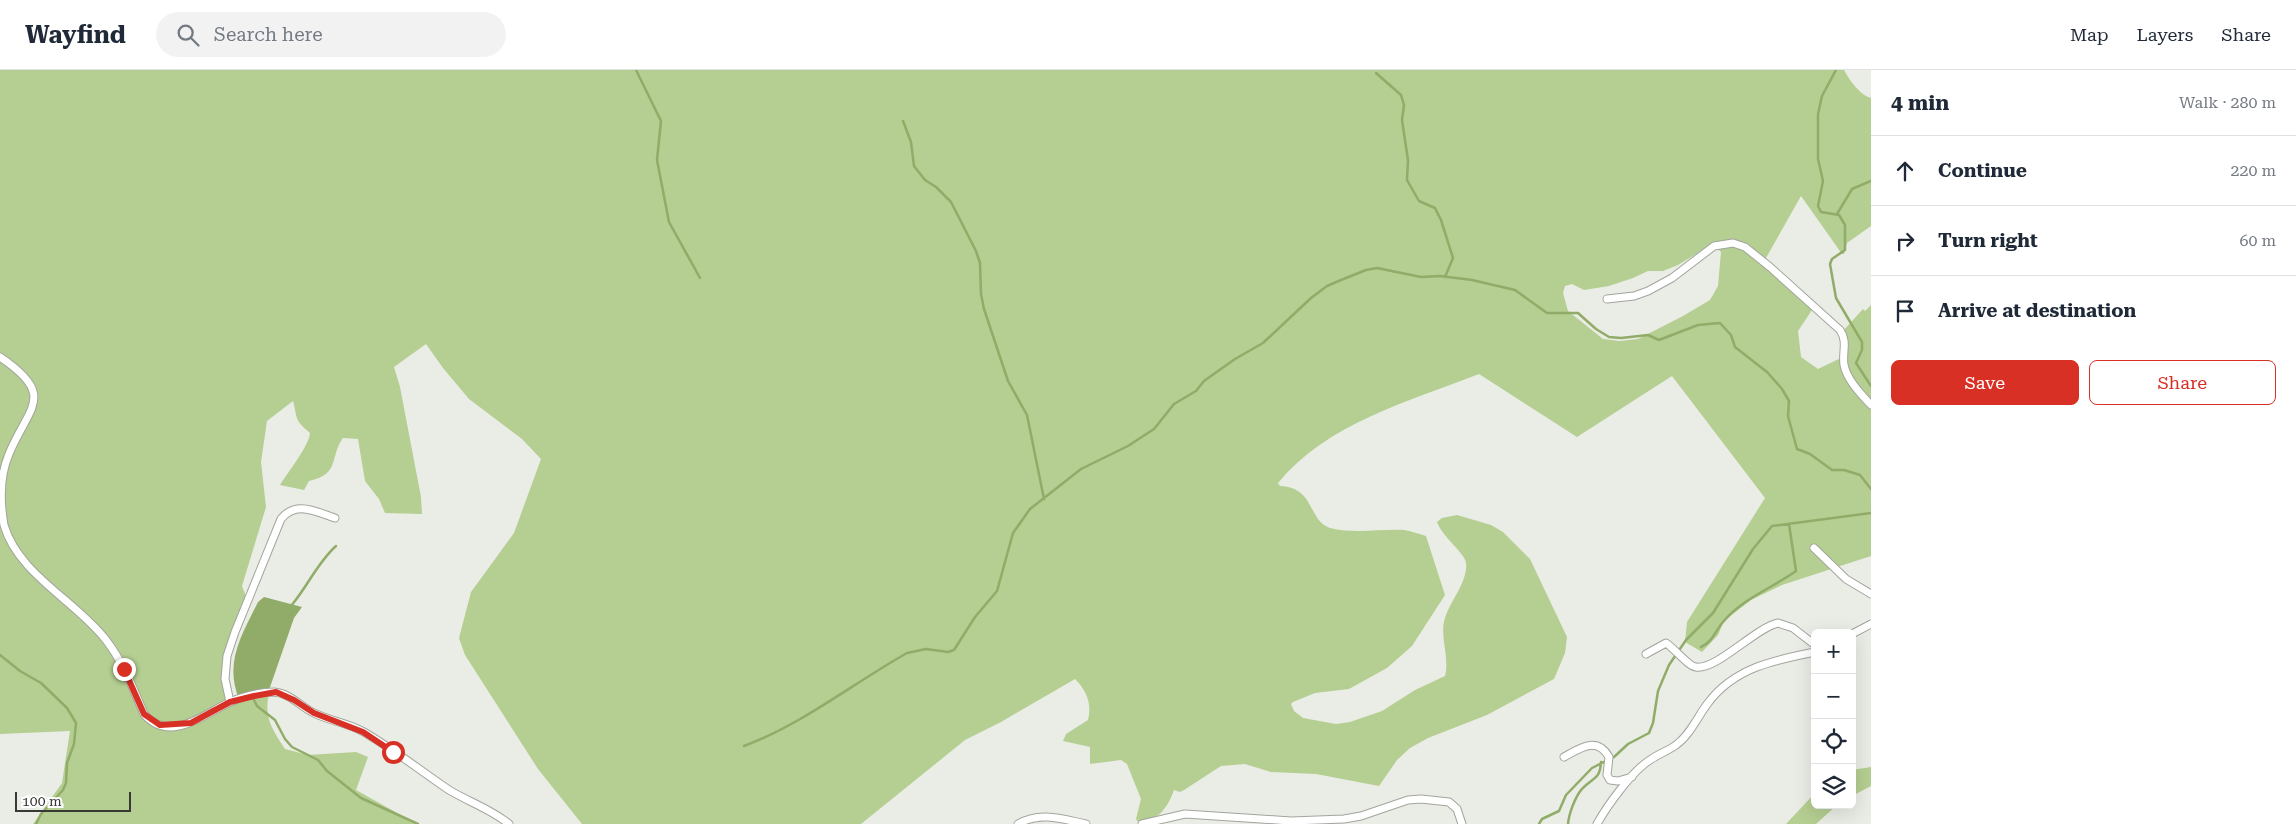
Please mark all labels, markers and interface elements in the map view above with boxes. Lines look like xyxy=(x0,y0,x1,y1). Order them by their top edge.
search box xyxy=(156,12,506,57)
text: Wayfind xyxy=(25,21,126,49)
icon: search xyxy=(174,21,202,49)
text: Search here xyxy=(214,23,323,46)
text: Map xyxy=(2070,24,2109,45)
text: Layers xyxy=(2137,24,2193,45)
text: Share xyxy=(2221,24,2271,45)
text: 4 min xyxy=(1891,91,1949,115)
text: Walk · 280 m xyxy=(2179,93,2276,112)
icon: ahead xyxy=(1891,157,1919,185)
text: Continue xyxy=(1938,159,2027,182)
text: 220 m xyxy=(2230,161,2276,180)
icon: right xyxy=(1891,227,1919,255)
text: Turn right xyxy=(1938,229,2038,252)
text: 60 m xyxy=(2239,231,2276,250)
icon: arrive xyxy=(1891,297,1919,325)
text: Arrive at destination xyxy=(1938,299,2136,322)
button: Save xyxy=(1891,360,2079,405)
button: Share xyxy=(2089,360,2276,405)
map controls xyxy=(1811,629,1856,809)
button: + xyxy=(1811,629,1856,674)
route end xyxy=(113,658,136,681)
button: − xyxy=(1811,674,1856,719)
button: locate xyxy=(1811,719,1856,764)
route start xyxy=(382,741,405,764)
button: layers xyxy=(1811,764,1856,809)
scale bar xyxy=(15,789,131,812)
text: 100 m xyxy=(22,793,62,809)

